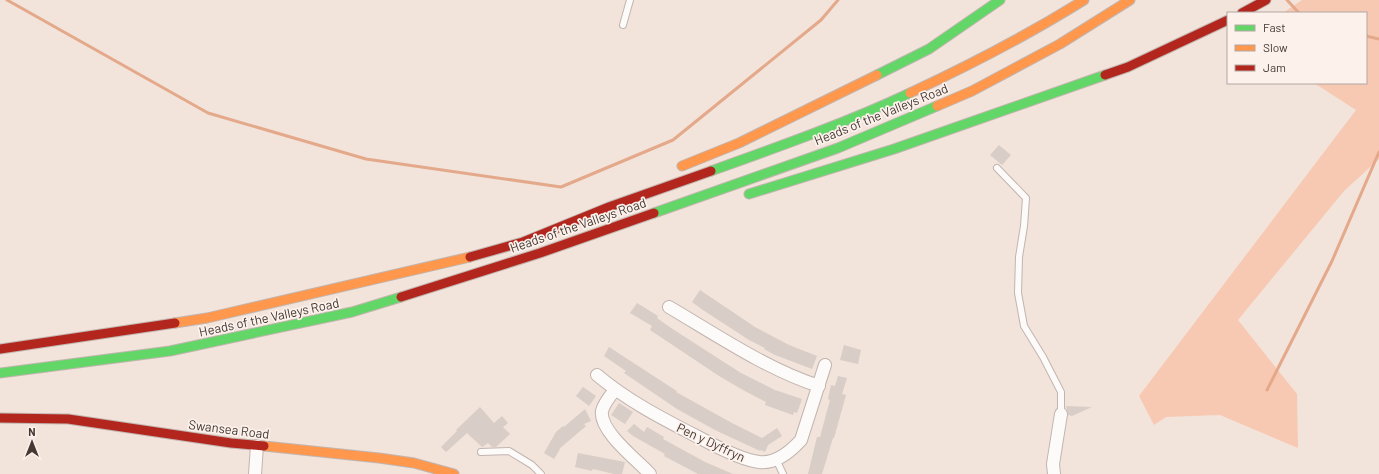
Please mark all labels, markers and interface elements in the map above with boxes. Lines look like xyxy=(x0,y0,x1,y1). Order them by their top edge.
legend xyxy=(1227,12,1367,84)
text: Fast xyxy=(1263,20,1286,34)
text: Slow xyxy=(1263,40,1288,54)
text: Jam xyxy=(1263,60,1286,74)
street label: Heads of the Valleys Road xyxy=(812,80,950,148)
street label: Heads of the Valleys Road xyxy=(508,194,648,256)
street label: Heads of the Valleys Road xyxy=(197,294,341,340)
street label: Swansea Road xyxy=(188,416,270,442)
street label: Pen y Dyffryn xyxy=(674,419,748,465)
north arrow xyxy=(12,422,52,462)
text: N xyxy=(28,425,36,438)

